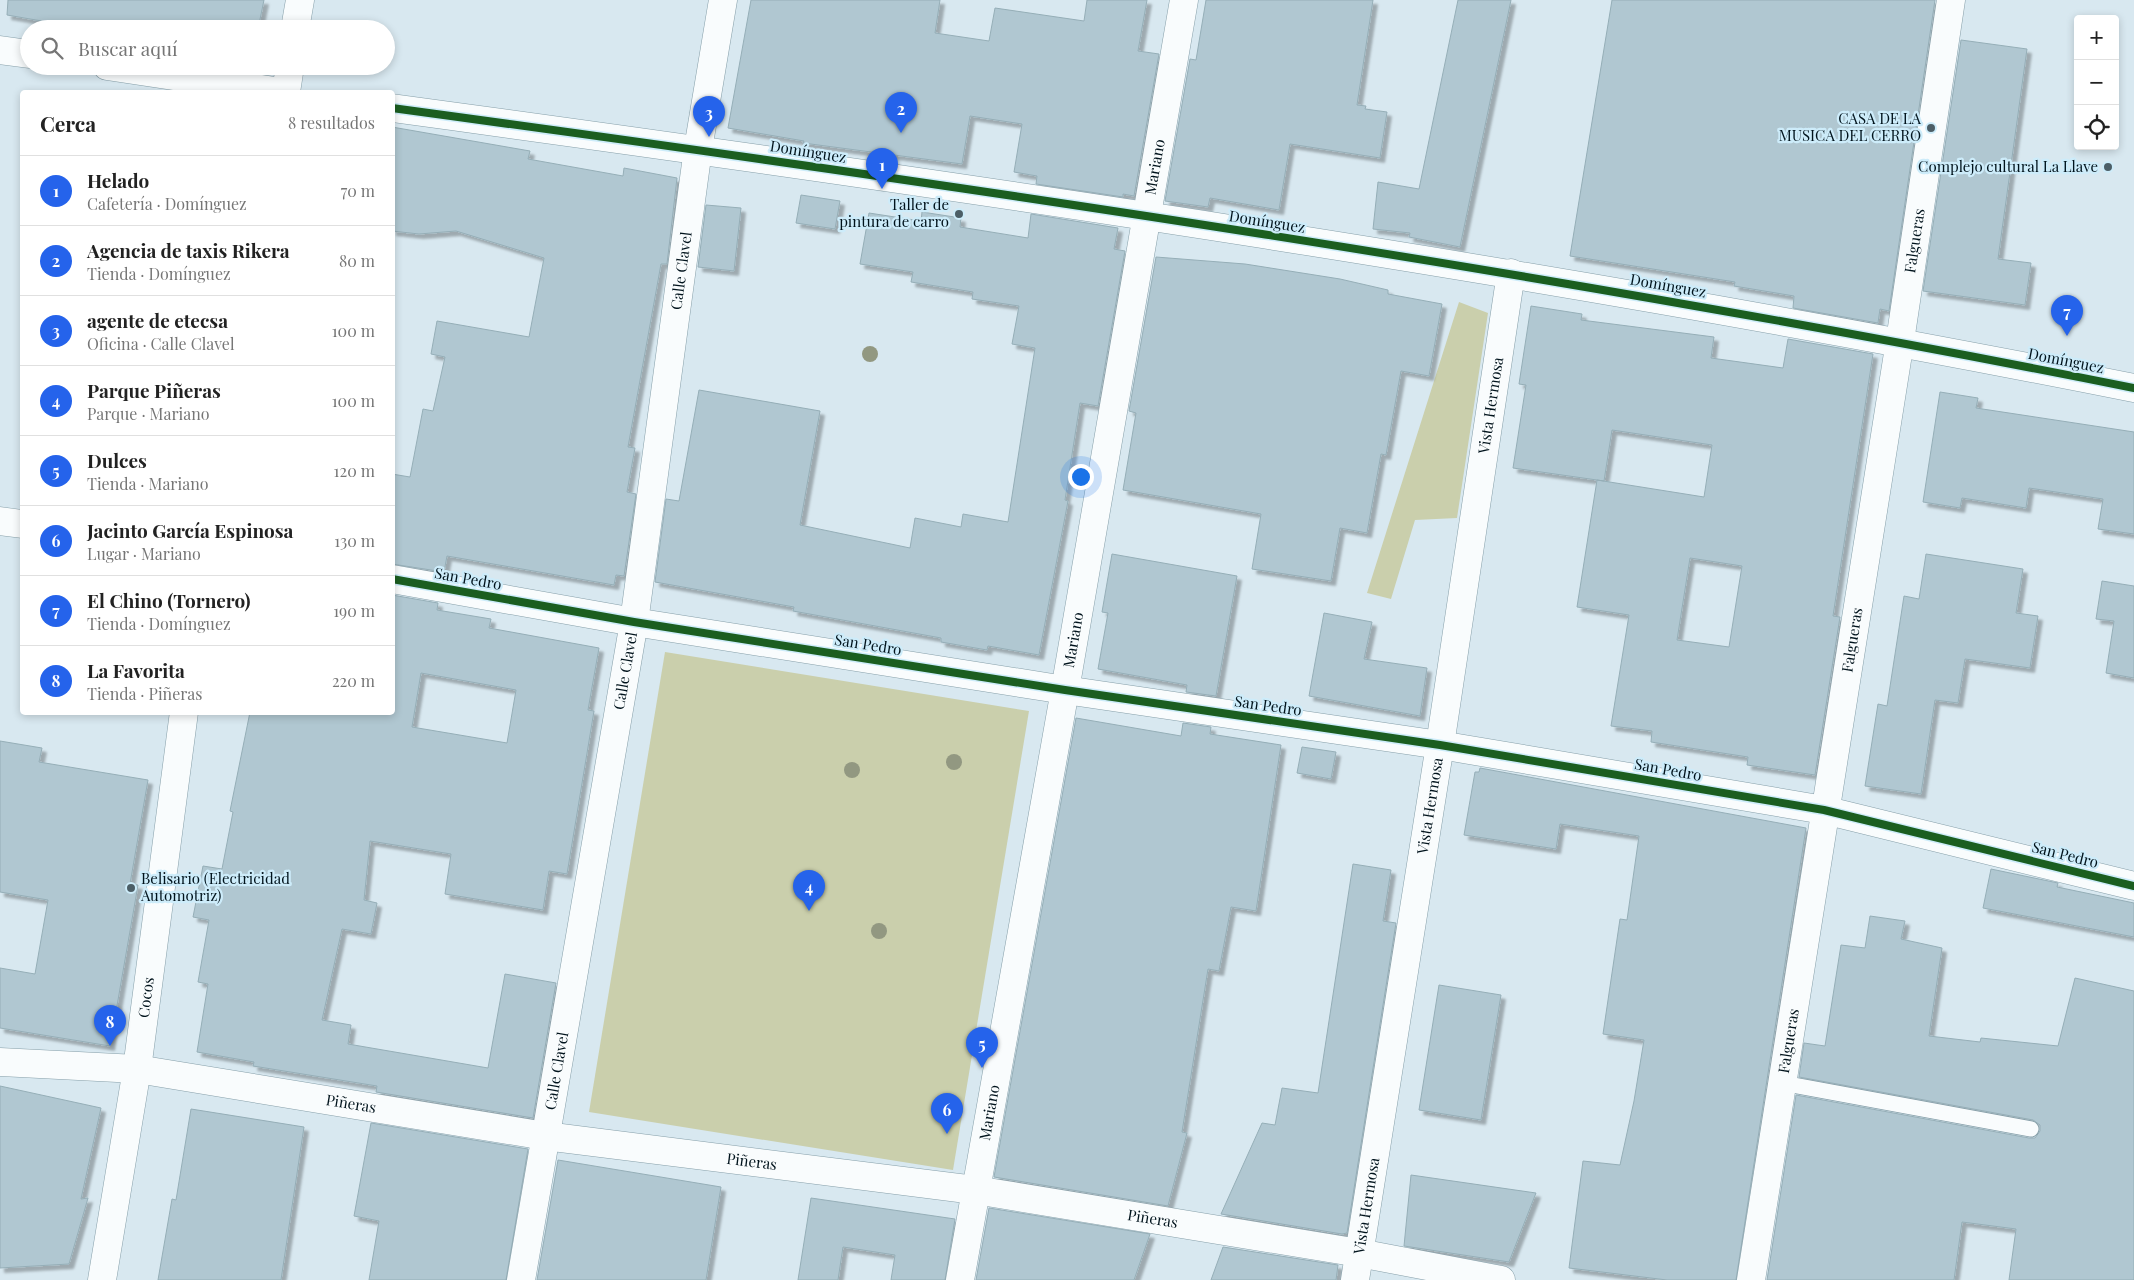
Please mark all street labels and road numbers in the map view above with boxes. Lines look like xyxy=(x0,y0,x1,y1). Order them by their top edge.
street label: Domínguez xyxy=(769,135,848,167)
street label: Mariano xyxy=(1140,137,1169,196)
street label: Domínguez xyxy=(1228,205,1307,237)
street label: Falgueras xyxy=(1899,207,1929,274)
street label: Calle Clavel xyxy=(665,230,696,311)
street label: Domínguez xyxy=(1629,268,1708,302)
street label: Domínguez xyxy=(2027,343,2106,377)
street label: Vista Hermosa xyxy=(1473,355,1507,456)
street label: San Pedro xyxy=(433,562,503,594)
street label: Falgueras xyxy=(1837,606,1867,674)
street label: Mariano xyxy=(1058,610,1087,669)
street label: San Pedro xyxy=(833,629,903,659)
street label: Calle Clavel xyxy=(608,630,641,711)
street label: San Pedro xyxy=(1233,690,1303,720)
street label: San Pedro xyxy=(1633,753,1703,785)
street label: Vista Hermosa xyxy=(1412,755,1447,857)
street label: San Pedro xyxy=(2030,836,2101,872)
street label: Cocos xyxy=(133,976,158,1019)
street label: Falgueras xyxy=(1773,1007,1803,1075)
street label: Calle Clavel xyxy=(539,1030,572,1111)
street label: Mariano xyxy=(974,1083,1004,1142)
street label: Piñeras xyxy=(325,1089,378,1117)
street label: Piñeras xyxy=(725,1148,778,1174)
street label: Vista Hermosa xyxy=(1348,1155,1383,1257)
street label: Piñeras xyxy=(1126,1204,1179,1232)

